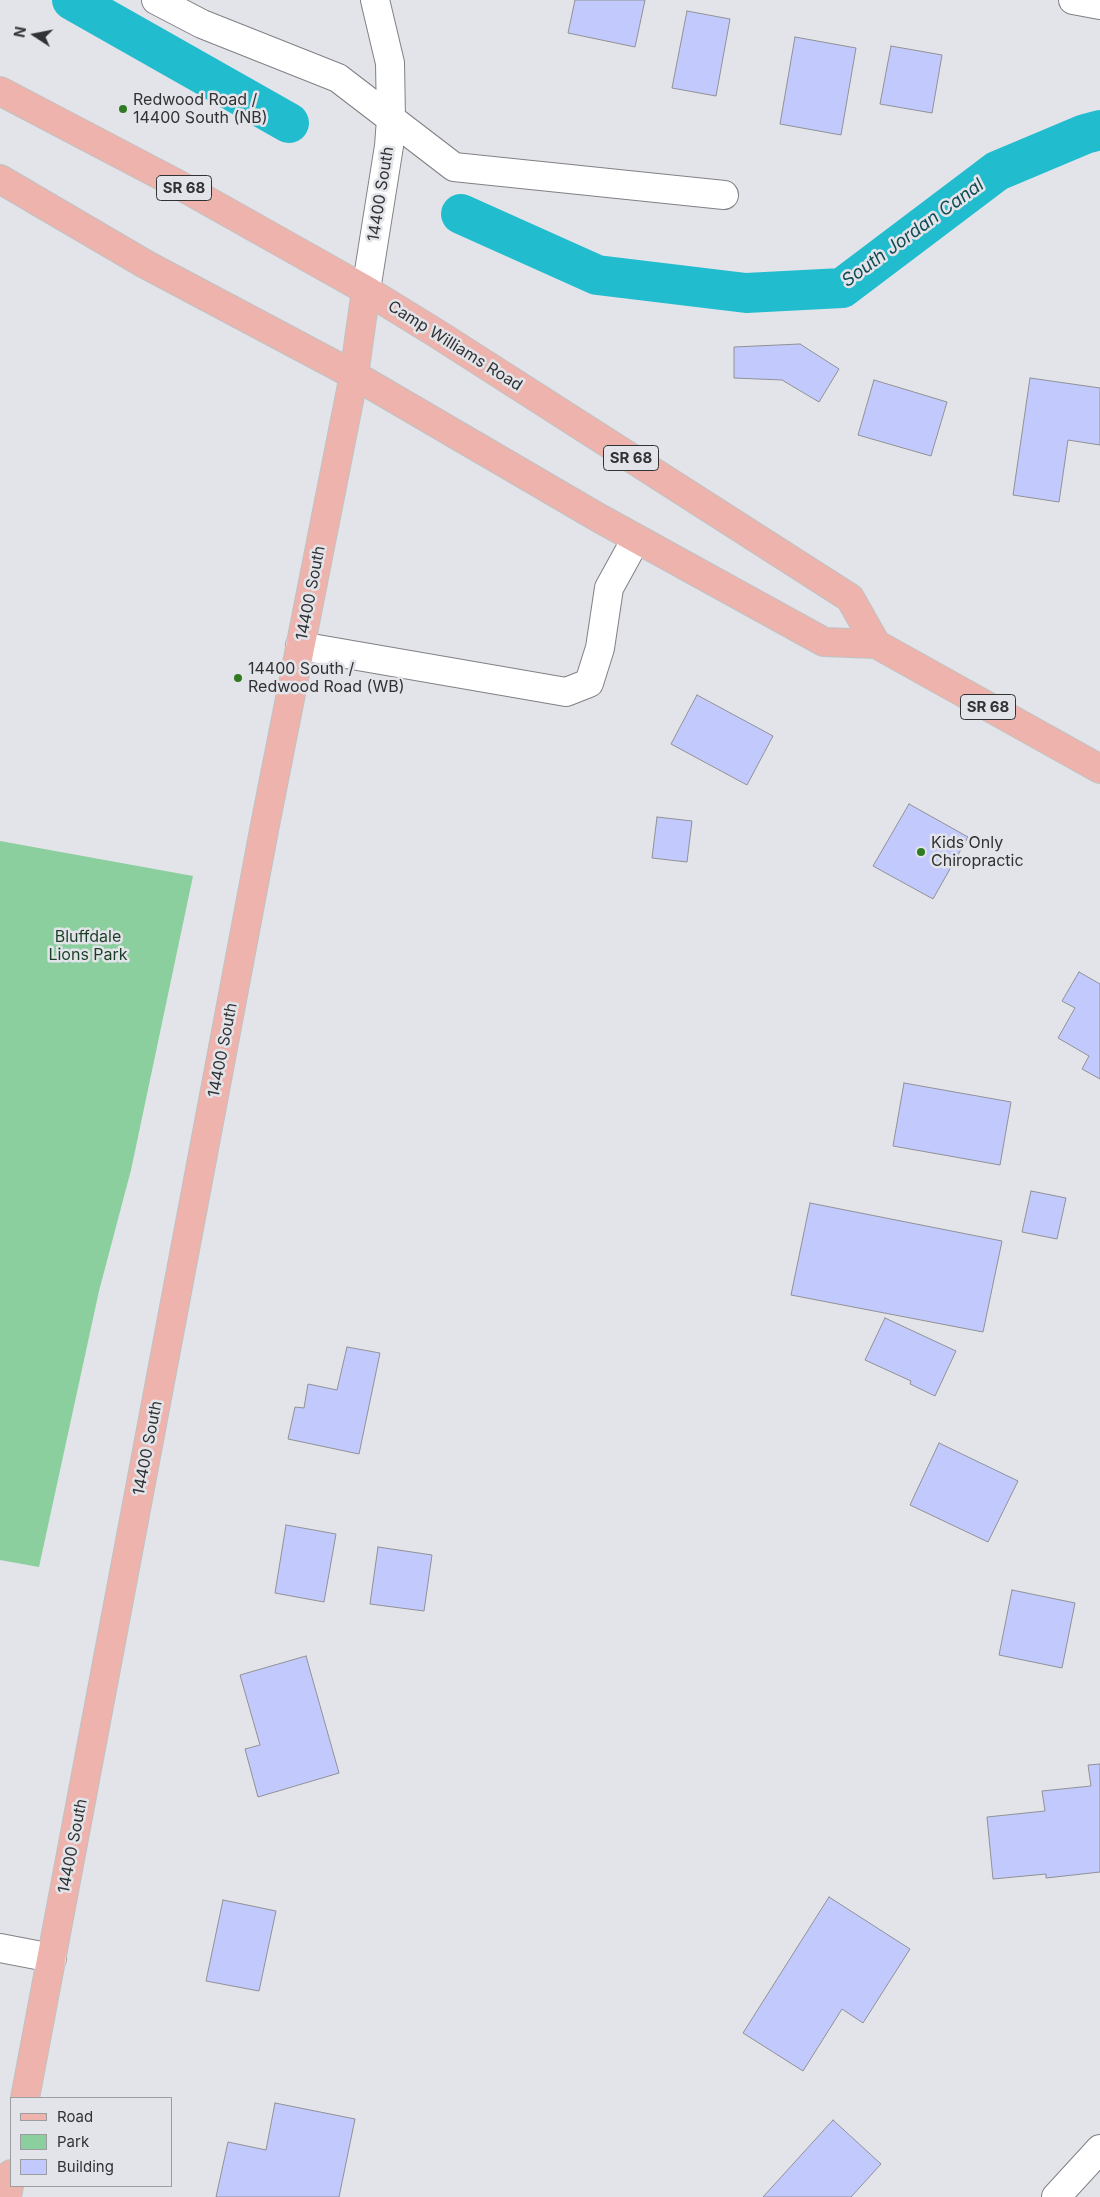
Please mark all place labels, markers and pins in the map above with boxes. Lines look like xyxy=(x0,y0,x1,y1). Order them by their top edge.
place label: Redwood Road / 14400 South (NB) xyxy=(133,90,268,128)
marker: Redwood Road / 14400 South (NB) xyxy=(117,103,129,115)
place label: 14400 South / Redwood Road (WB) xyxy=(248,659,404,697)
marker: 14400 South / Redwood Road (WB) xyxy=(232,672,244,684)
place label: Kids Only Chiropractic xyxy=(931,833,1024,871)
marker: Kids Only Chiropractic xyxy=(915,846,927,858)

